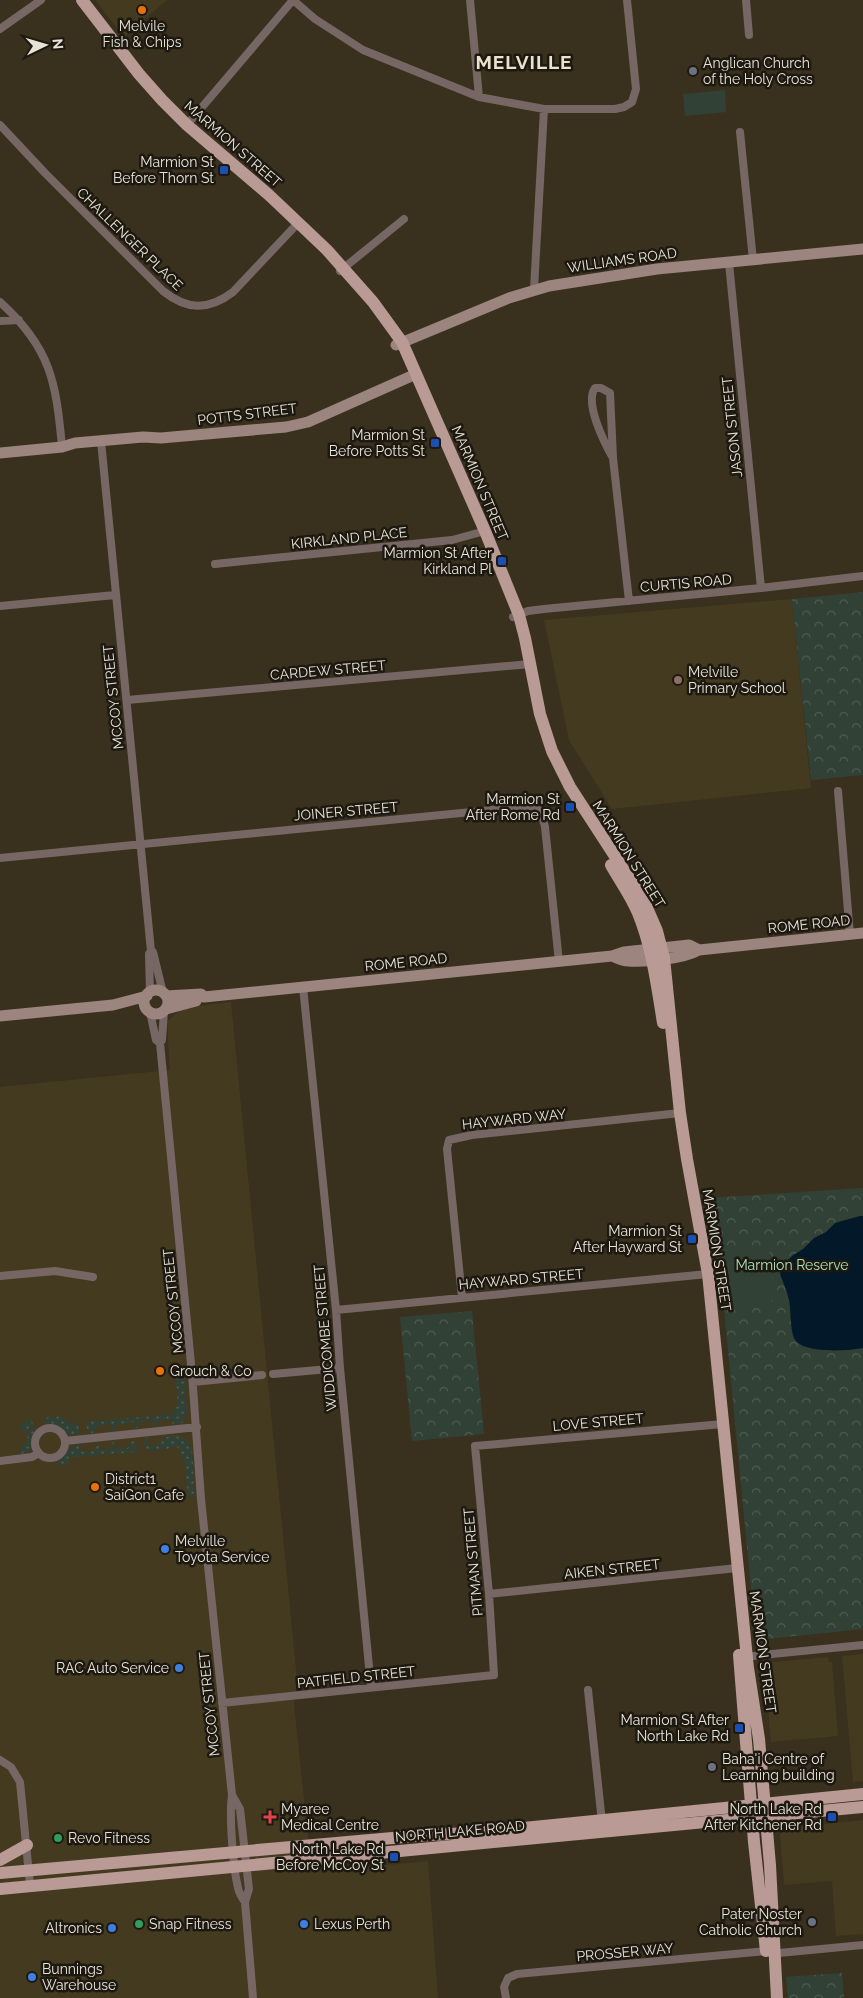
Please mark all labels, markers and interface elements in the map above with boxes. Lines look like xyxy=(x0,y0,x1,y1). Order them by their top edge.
marker: Melvile Fish & Chips xyxy=(136,4,148,16)
place label: Melvile Fish & Chips xyxy=(103,18,182,50)
north arrow xyxy=(20,20,70,70)
text: N xyxy=(50,38,66,50)
district label: MELVILLE xyxy=(475,51,573,73)
place label: Anglican Church of the Holy Cross xyxy=(703,55,813,87)
marker: Anglican Church of the Holy Cross xyxy=(687,65,699,77)
street label: MARMION STREET xyxy=(181,98,285,191)
place label: Marmion St Before Thorn St xyxy=(113,154,214,186)
marker: Marmion St Before Thorn St xyxy=(218,164,230,176)
street label: CHALLENGER PLACE xyxy=(74,184,186,294)
street label: WILLIAMS ROAD xyxy=(566,244,678,276)
street label: JASON STREET xyxy=(719,376,745,478)
street label: POTTS STREET xyxy=(197,400,298,428)
street label: MARMION STREET xyxy=(449,423,512,543)
place label: Marmion St Before Potts St xyxy=(329,427,425,459)
marker: Marmion St Before Potts St xyxy=(429,437,441,449)
street label: KIRKLAND PLACE xyxy=(290,524,408,552)
place label: Marmion St After Kirkland Pl xyxy=(384,545,492,577)
marker: Marmion St After Kirkland Pl xyxy=(496,555,508,567)
street label: CURTIS ROAD xyxy=(639,571,733,595)
street label: MCCOY STREET xyxy=(100,643,126,750)
street label: CARDEW STREET xyxy=(269,657,387,683)
place label: Melville Primary School xyxy=(688,664,786,696)
marker: Melville Primary School xyxy=(672,674,684,686)
place label: Marmion St After Rome Rd xyxy=(466,791,560,823)
street label: MARMION STREET xyxy=(590,797,669,911)
street label: JOINER STREET xyxy=(293,798,399,824)
marker: Marmion St After Rome Rd xyxy=(564,801,576,813)
street label: ROME ROAD xyxy=(767,912,851,936)
street label: ROME ROAD xyxy=(364,950,448,974)
street label: HAYWARD WAY xyxy=(461,1106,567,1132)
street label: MARMION STREET xyxy=(699,1188,735,1313)
place label: Marmion St After Hayward St xyxy=(573,1223,682,1255)
marker: Marmion St After Hayward St xyxy=(686,1233,698,1245)
street label: MCCOY STREET xyxy=(160,1247,186,1354)
park label: Marmion Reserve xyxy=(735,1257,849,1273)
street label: WIDDICOMBE STREET xyxy=(311,1264,339,1412)
street label: HAYWARD STREET xyxy=(458,1266,585,1292)
place label: Grouch & Co xyxy=(170,1363,252,1379)
marker: Grouch & Co xyxy=(154,1365,166,1377)
street label: LOVE STREET xyxy=(552,1410,645,1434)
place label: District1 SaiGon Cafe xyxy=(105,1471,184,1503)
marker: District1 SaiGon Cafe xyxy=(89,1481,101,1493)
street label: PITMAN STREET xyxy=(460,1507,486,1617)
place label: Melville Toyota Service xyxy=(175,1533,269,1565)
marker: Melville Toyota Service xyxy=(159,1543,171,1555)
street label: AIKEN STREET xyxy=(563,1556,661,1582)
street label: MARMION STREET xyxy=(746,1590,780,1715)
street label: MCCOY STREET xyxy=(196,1650,222,1757)
place label: RAC Auto Service xyxy=(56,1660,169,1676)
marker: RAC Auto Service xyxy=(173,1662,185,1674)
street label: PATFIELD STREET xyxy=(296,1663,416,1691)
place label: Marmion St After North Lake Rd xyxy=(621,1712,729,1744)
marker: Marmion St After North Lake Rd xyxy=(733,1722,745,1734)
place label: Baha'i Centre of Learning building xyxy=(722,1751,835,1783)
marker: Baha'i Centre of Learning building xyxy=(706,1761,718,1773)
place label: Myaree Medical Centre xyxy=(281,1801,379,1833)
place label: North Lake Rd After Kitchener Rd xyxy=(704,1801,822,1833)
marker: Myaree Medical Centre xyxy=(263,1810,277,1824)
marker: North Lake Rd After Kitchener Rd xyxy=(826,1811,838,1823)
street label: NORTH LAKE ROAD xyxy=(394,1817,526,1845)
place label: Revo Fitness xyxy=(68,1830,150,1846)
marker: Revo Fitness xyxy=(52,1832,64,1844)
place label: North Lake Rd Before McCoy St xyxy=(276,1841,384,1873)
marker: North Lake Rd Before McCoy St xyxy=(388,1851,400,1863)
place label: Pater Noster Catholic Church xyxy=(699,1906,802,1938)
place label: Snap Fitness xyxy=(149,1916,232,1932)
place label: Lexus Perth xyxy=(314,1916,390,1932)
marker: Pater Noster Catholic Church xyxy=(806,1916,818,1928)
marker: Snap Fitness xyxy=(133,1918,145,1930)
marker: Lexus Perth xyxy=(298,1918,310,1930)
place label: Altronics xyxy=(45,1920,102,1936)
marker: Altronics xyxy=(106,1922,118,1934)
street label: PROSSER WAY xyxy=(576,1940,674,1964)
place label: Bunnings Warehouse xyxy=(42,1961,116,1993)
marker: Bunnings Warehouse xyxy=(26,1971,38,1983)

